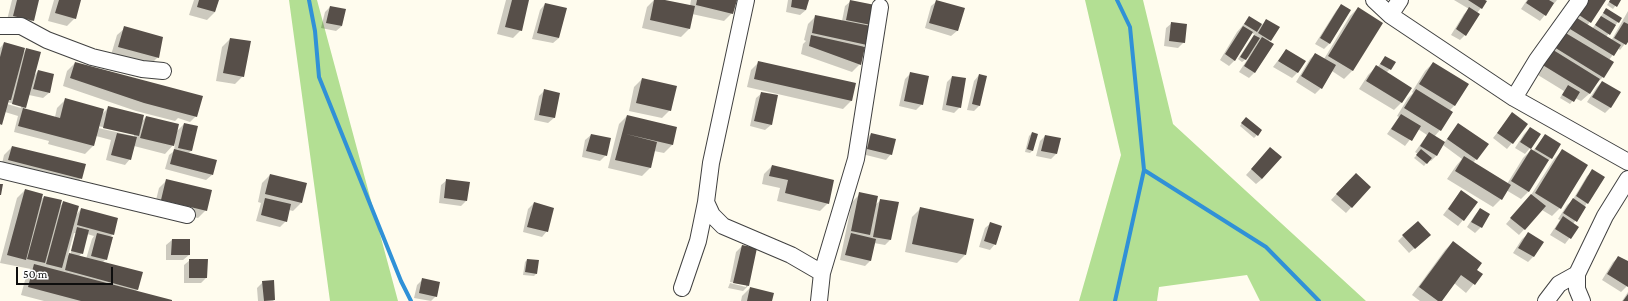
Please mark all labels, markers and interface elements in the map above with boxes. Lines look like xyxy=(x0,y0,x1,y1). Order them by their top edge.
scale bar xyxy=(18,259,115,285)
text: 50 m xyxy=(23,267,47,281)

